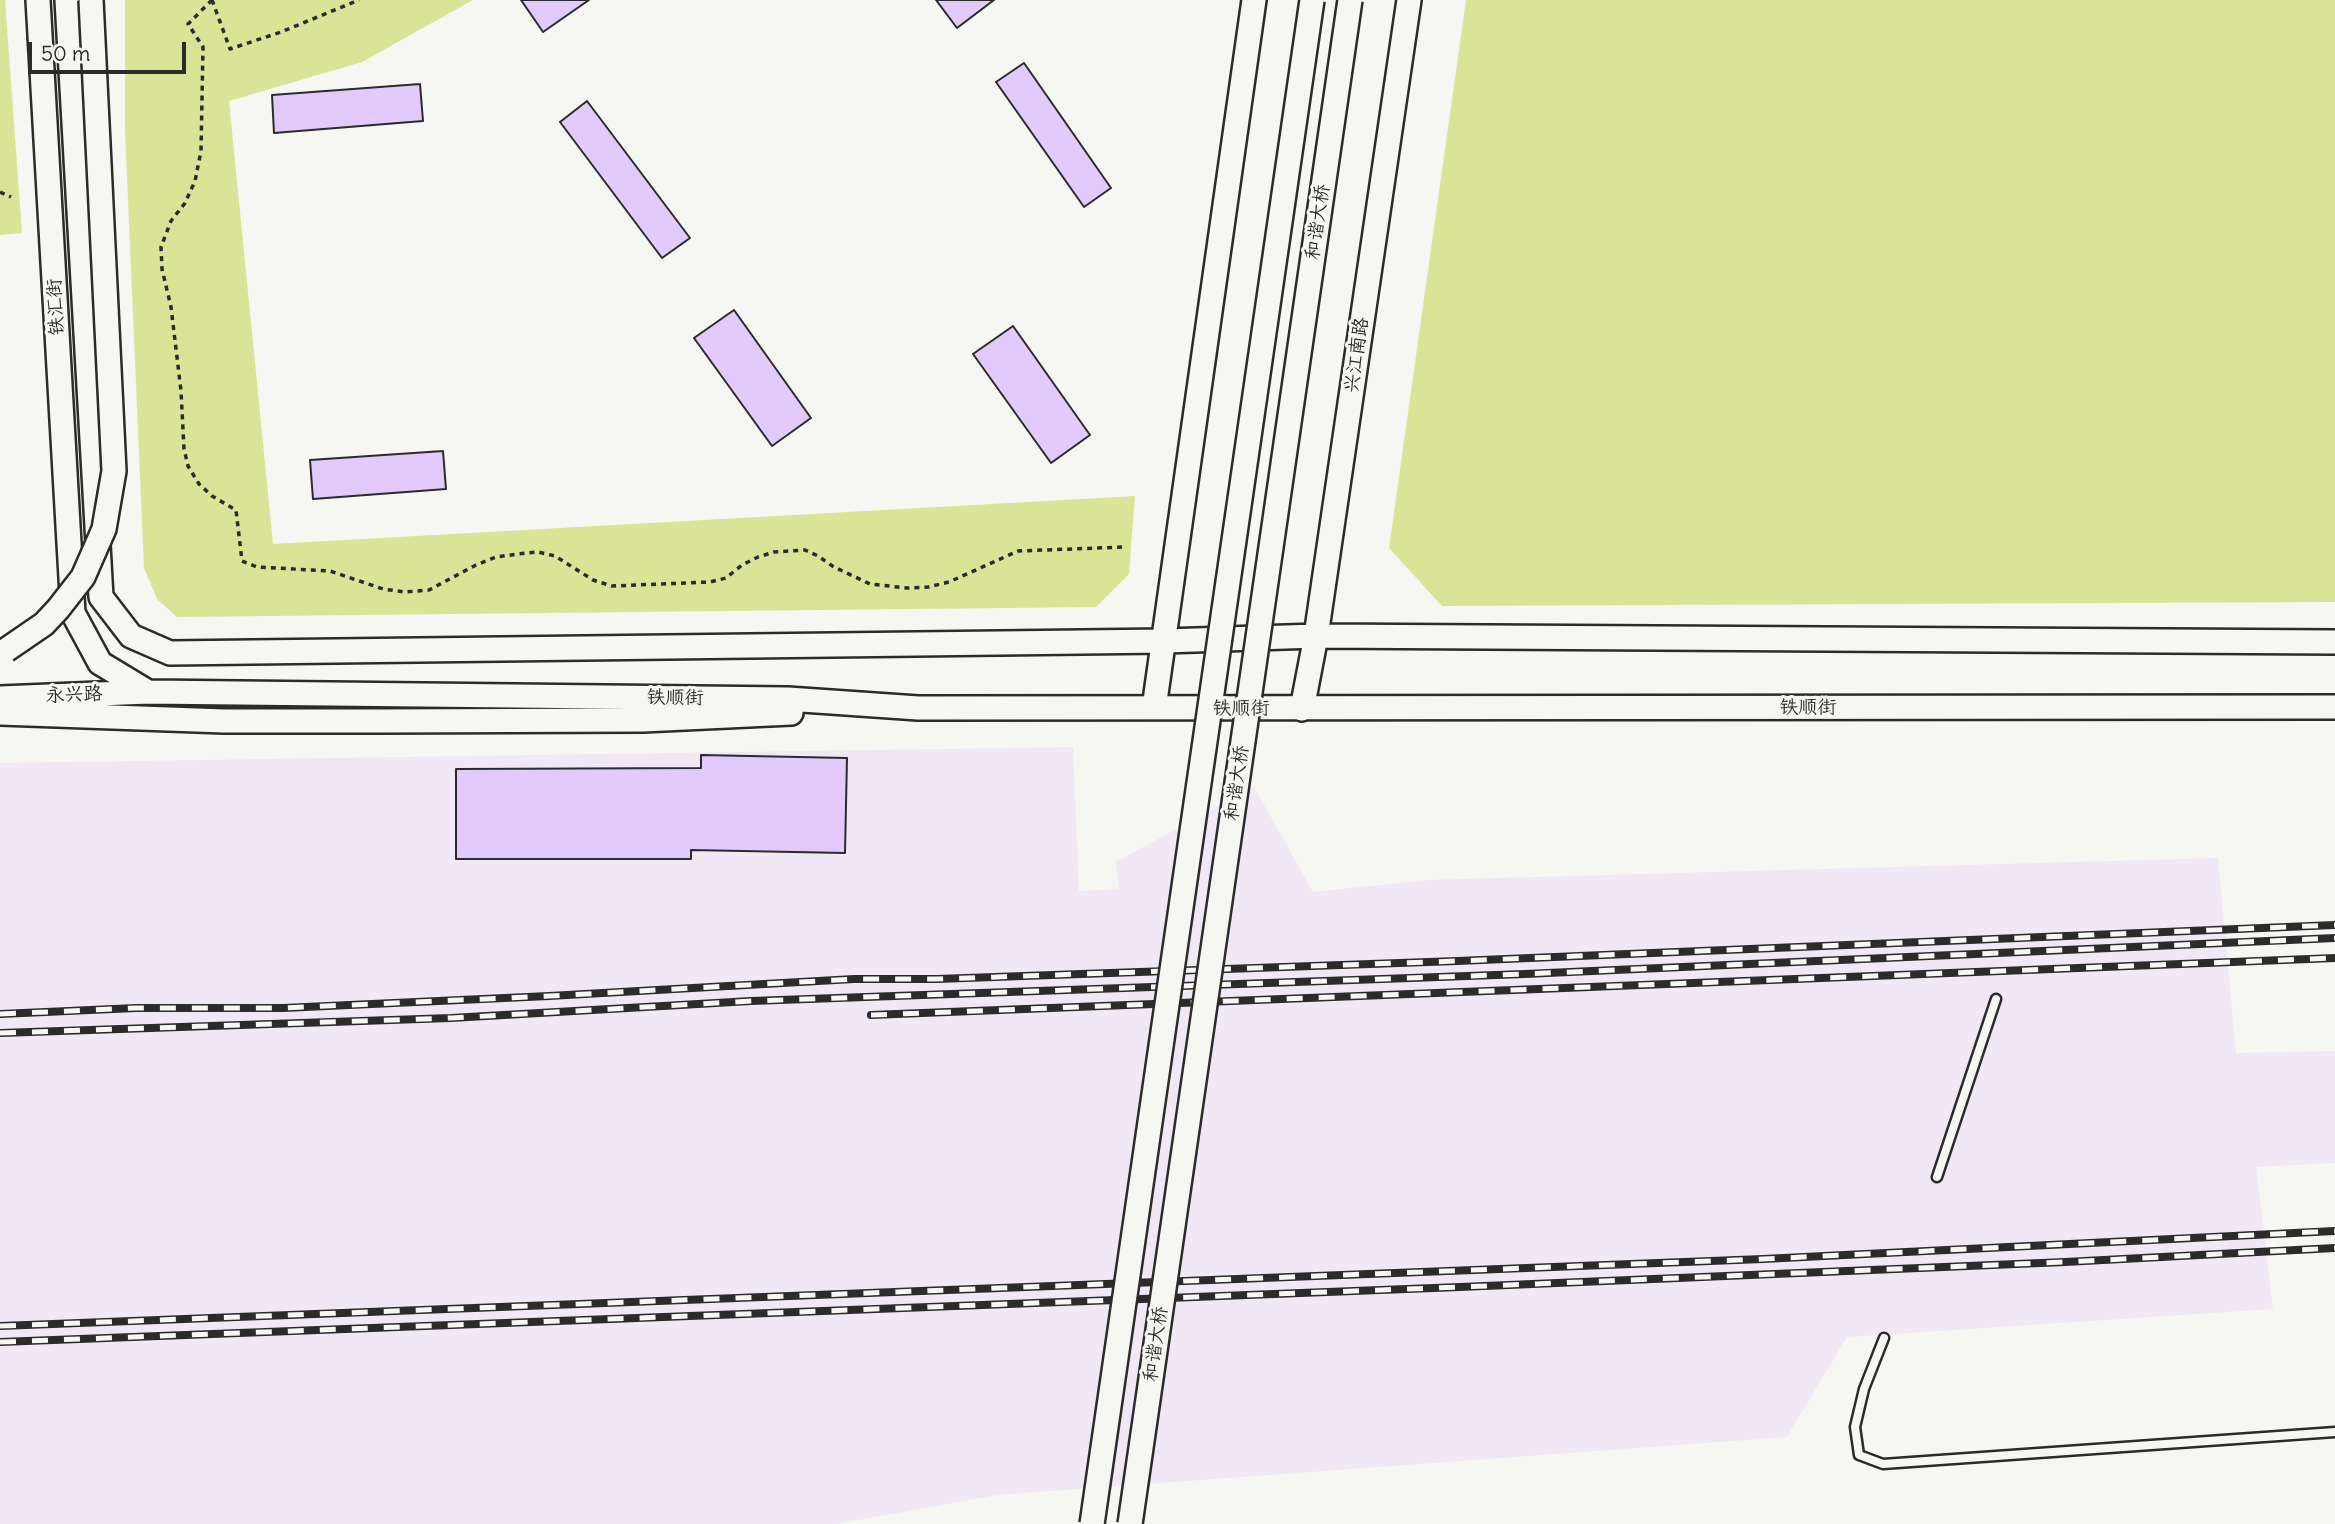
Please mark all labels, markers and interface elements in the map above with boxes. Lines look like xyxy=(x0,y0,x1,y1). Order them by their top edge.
scale bar xyxy=(32,28,189,72)
text: 50 m xyxy=(41,40,90,67)
street label: 和谐大桥 xyxy=(1301,183,1335,261)
street label: 铁汇街 xyxy=(43,278,69,336)
street label: 兴江南路 xyxy=(1340,316,1374,394)
street label: 永兴路 xyxy=(45,683,103,707)
street label: 铁顺街 xyxy=(646,686,704,710)
street label: 铁顺街 xyxy=(1780,697,1836,719)
street label: 铁顺街 xyxy=(1213,698,1269,720)
street label: 和谐大桥 xyxy=(1220,744,1254,822)
street label: 和谐大桥 xyxy=(1139,1305,1173,1383)

